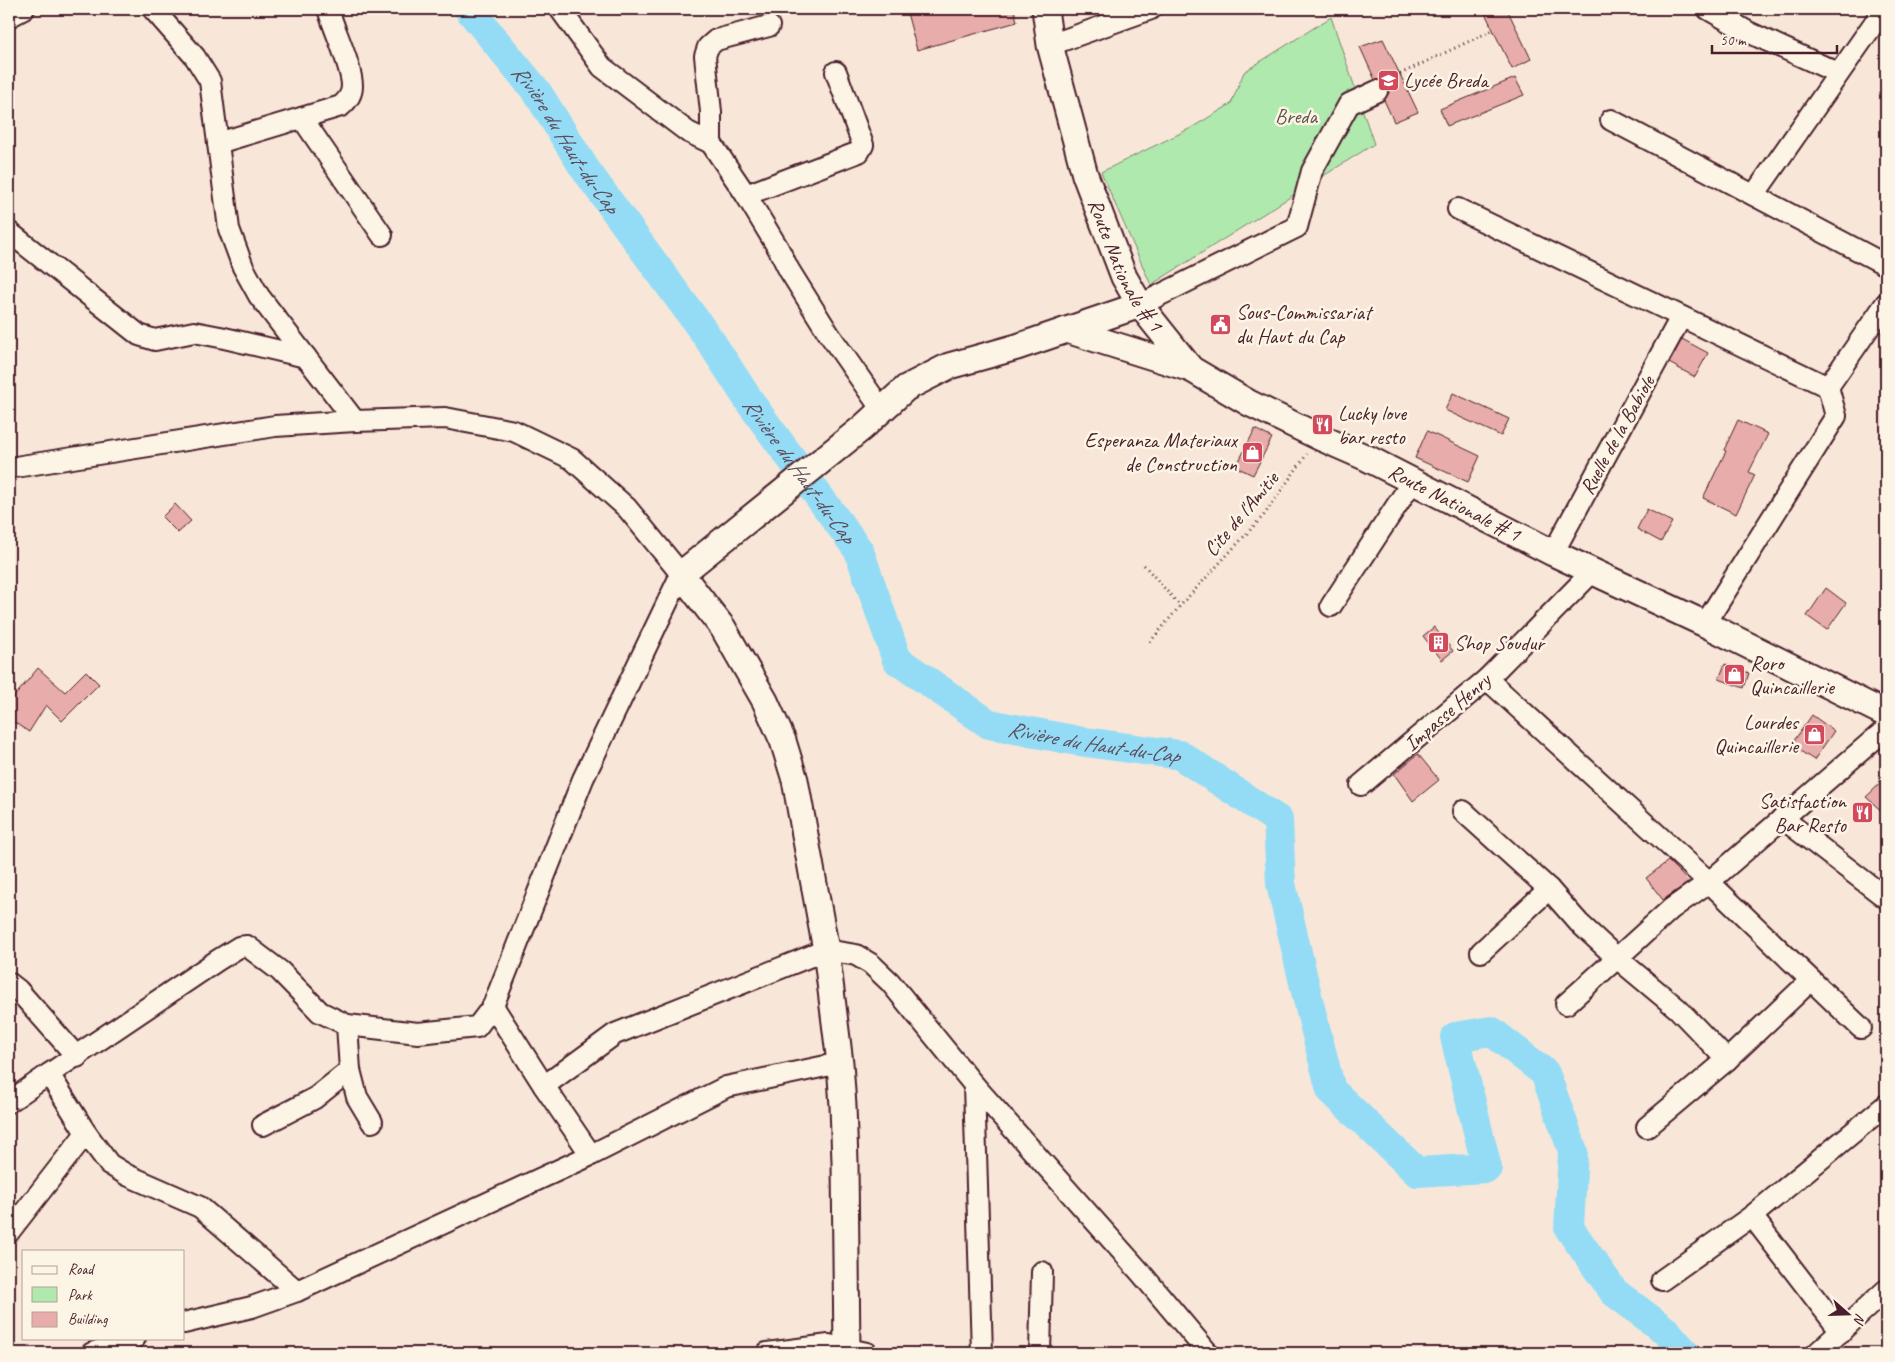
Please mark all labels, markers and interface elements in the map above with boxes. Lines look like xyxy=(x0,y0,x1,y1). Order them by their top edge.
scale bar xyxy=(1712,22,1838,54)
text: 50 m xyxy=(1720,31,1747,50)
water label: Rivière du Haut-du-Cap xyxy=(505,59,627,221)
place label: Lycée Breda xyxy=(1404,67,1490,93)
school or university icon: Lycée Breda xyxy=(1376,68,1400,92)
park label: Breda xyxy=(1275,103,1319,129)
street label: Route Nationale # 1 xyxy=(1082,195,1170,338)
place label: Sous-Commissariat du Haut du Cap xyxy=(1236,299,1374,349)
public building icon: Sous-Commissariat du Haut du Cap xyxy=(1208,312,1232,336)
street label: Ruelle de la Babiole xyxy=(1574,370,1661,499)
water label: Rivière du Haut-du-Cap xyxy=(736,393,863,551)
place label: Lucky love bar resto xyxy=(1338,400,1407,450)
restaurant icon: Lucky love bar resto xyxy=(1310,413,1334,437)
place label: Esperanza Materiaux de Construction xyxy=(1085,427,1239,477)
shop icon: Esperanza Materiaux de Construction xyxy=(1241,440,1265,464)
street label: Route Nationale # 1 xyxy=(1384,458,1526,548)
street label: Cite de l'Amitie xyxy=(1198,465,1285,562)
place label: Shop Soudur xyxy=(1454,630,1546,656)
building icon: Shop Soudur xyxy=(1426,631,1450,655)
place label: Roro Quincaillerie xyxy=(1750,650,1836,700)
shop icon: Roro Quincaillerie xyxy=(1722,663,1746,687)
street label: Impasse Henry xyxy=(1398,666,1497,757)
place label: Lourdes Quincaillerie xyxy=(1714,709,1800,759)
water label: Rivière du Haut-du-Cap xyxy=(1005,715,1184,770)
shop icon: Lourdes Quincaillerie xyxy=(1802,722,1826,746)
place label: Satisfaction Bar Resto xyxy=(1759,788,1848,838)
restaurant icon: Satisfaction Bar Resto xyxy=(1850,801,1874,825)
legend xyxy=(22,1250,185,1340)
text: Road xyxy=(68,1260,95,1279)
text: Park xyxy=(68,1286,93,1305)
north arrow xyxy=(1822,1290,1872,1340)
text: Building xyxy=(68,1310,108,1329)
text: N xyxy=(1849,1311,1869,1327)

